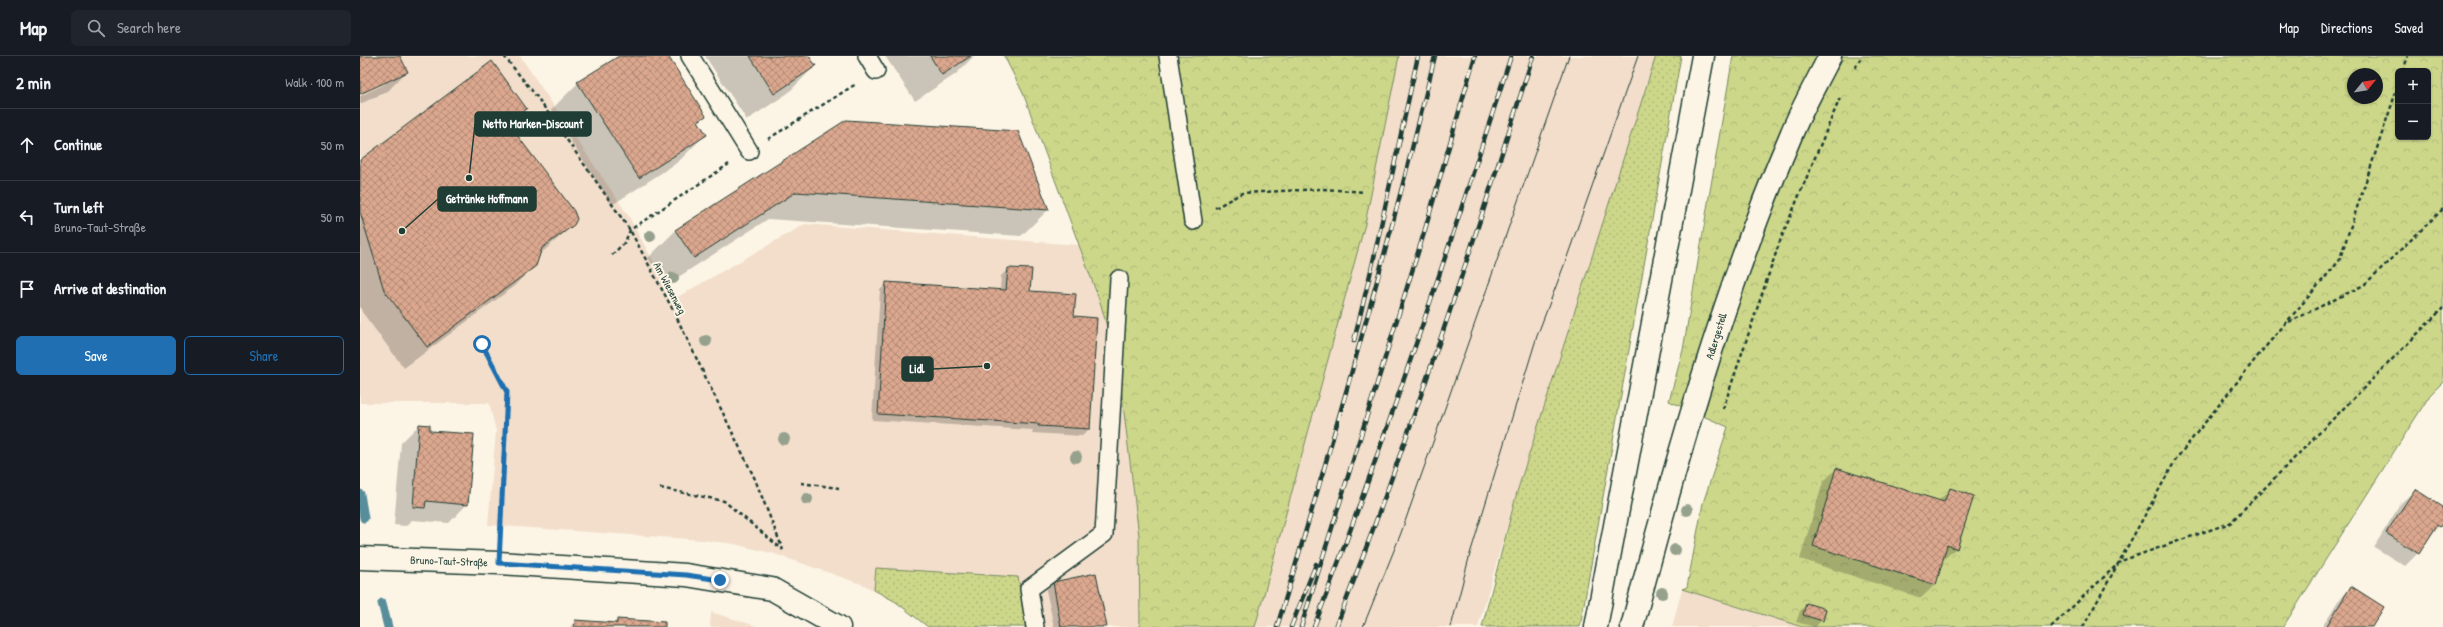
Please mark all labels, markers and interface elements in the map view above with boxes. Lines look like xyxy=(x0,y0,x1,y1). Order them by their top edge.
search box xyxy=(71,10,351,46)
text: Map xyxy=(20,15,47,41)
icon: search xyxy=(85,17,107,39)
text: Search here xyxy=(117,17,181,38)
text: Map xyxy=(2279,18,2299,37)
text: Directions xyxy=(2321,18,2372,37)
text: Saved xyxy=(2394,18,2423,37)
north arrow xyxy=(2347,68,2383,104)
map controls xyxy=(2395,68,2431,140)
button: + xyxy=(2395,68,2431,104)
text: 2 min xyxy=(16,71,51,94)
text: Walk · 100 m xyxy=(285,73,344,91)
button: − xyxy=(2395,104,2431,140)
callout: Netto Marken-Discount xyxy=(475,112,591,136)
text: Netto Marken-Discount xyxy=(483,115,584,132)
icon: ahead xyxy=(16,134,38,156)
text: Continue xyxy=(54,134,102,155)
text: 50 m xyxy=(321,136,344,154)
callout: Getränke Hoffmann xyxy=(438,187,536,211)
text: Getränke Hoffmann xyxy=(446,190,529,207)
text: Turn left xyxy=(54,197,104,218)
icon: left xyxy=(16,206,38,228)
text: 50 m xyxy=(321,208,344,226)
text: Bruno-Taut-Straße xyxy=(54,218,146,236)
street label: Am Wiesenweg xyxy=(650,260,690,317)
icon: arrive xyxy=(16,278,38,300)
text: Arrive at destination xyxy=(54,278,166,299)
street label: Adlergestell xyxy=(1702,311,1730,361)
route start xyxy=(473,335,491,353)
button: Save xyxy=(16,336,176,375)
button: Share xyxy=(184,336,344,375)
callout: Lidl xyxy=(902,357,933,381)
text: Lidl xyxy=(909,360,925,377)
street label: Bruno-Taut-Straße xyxy=(410,553,489,569)
route end xyxy=(711,571,729,589)

